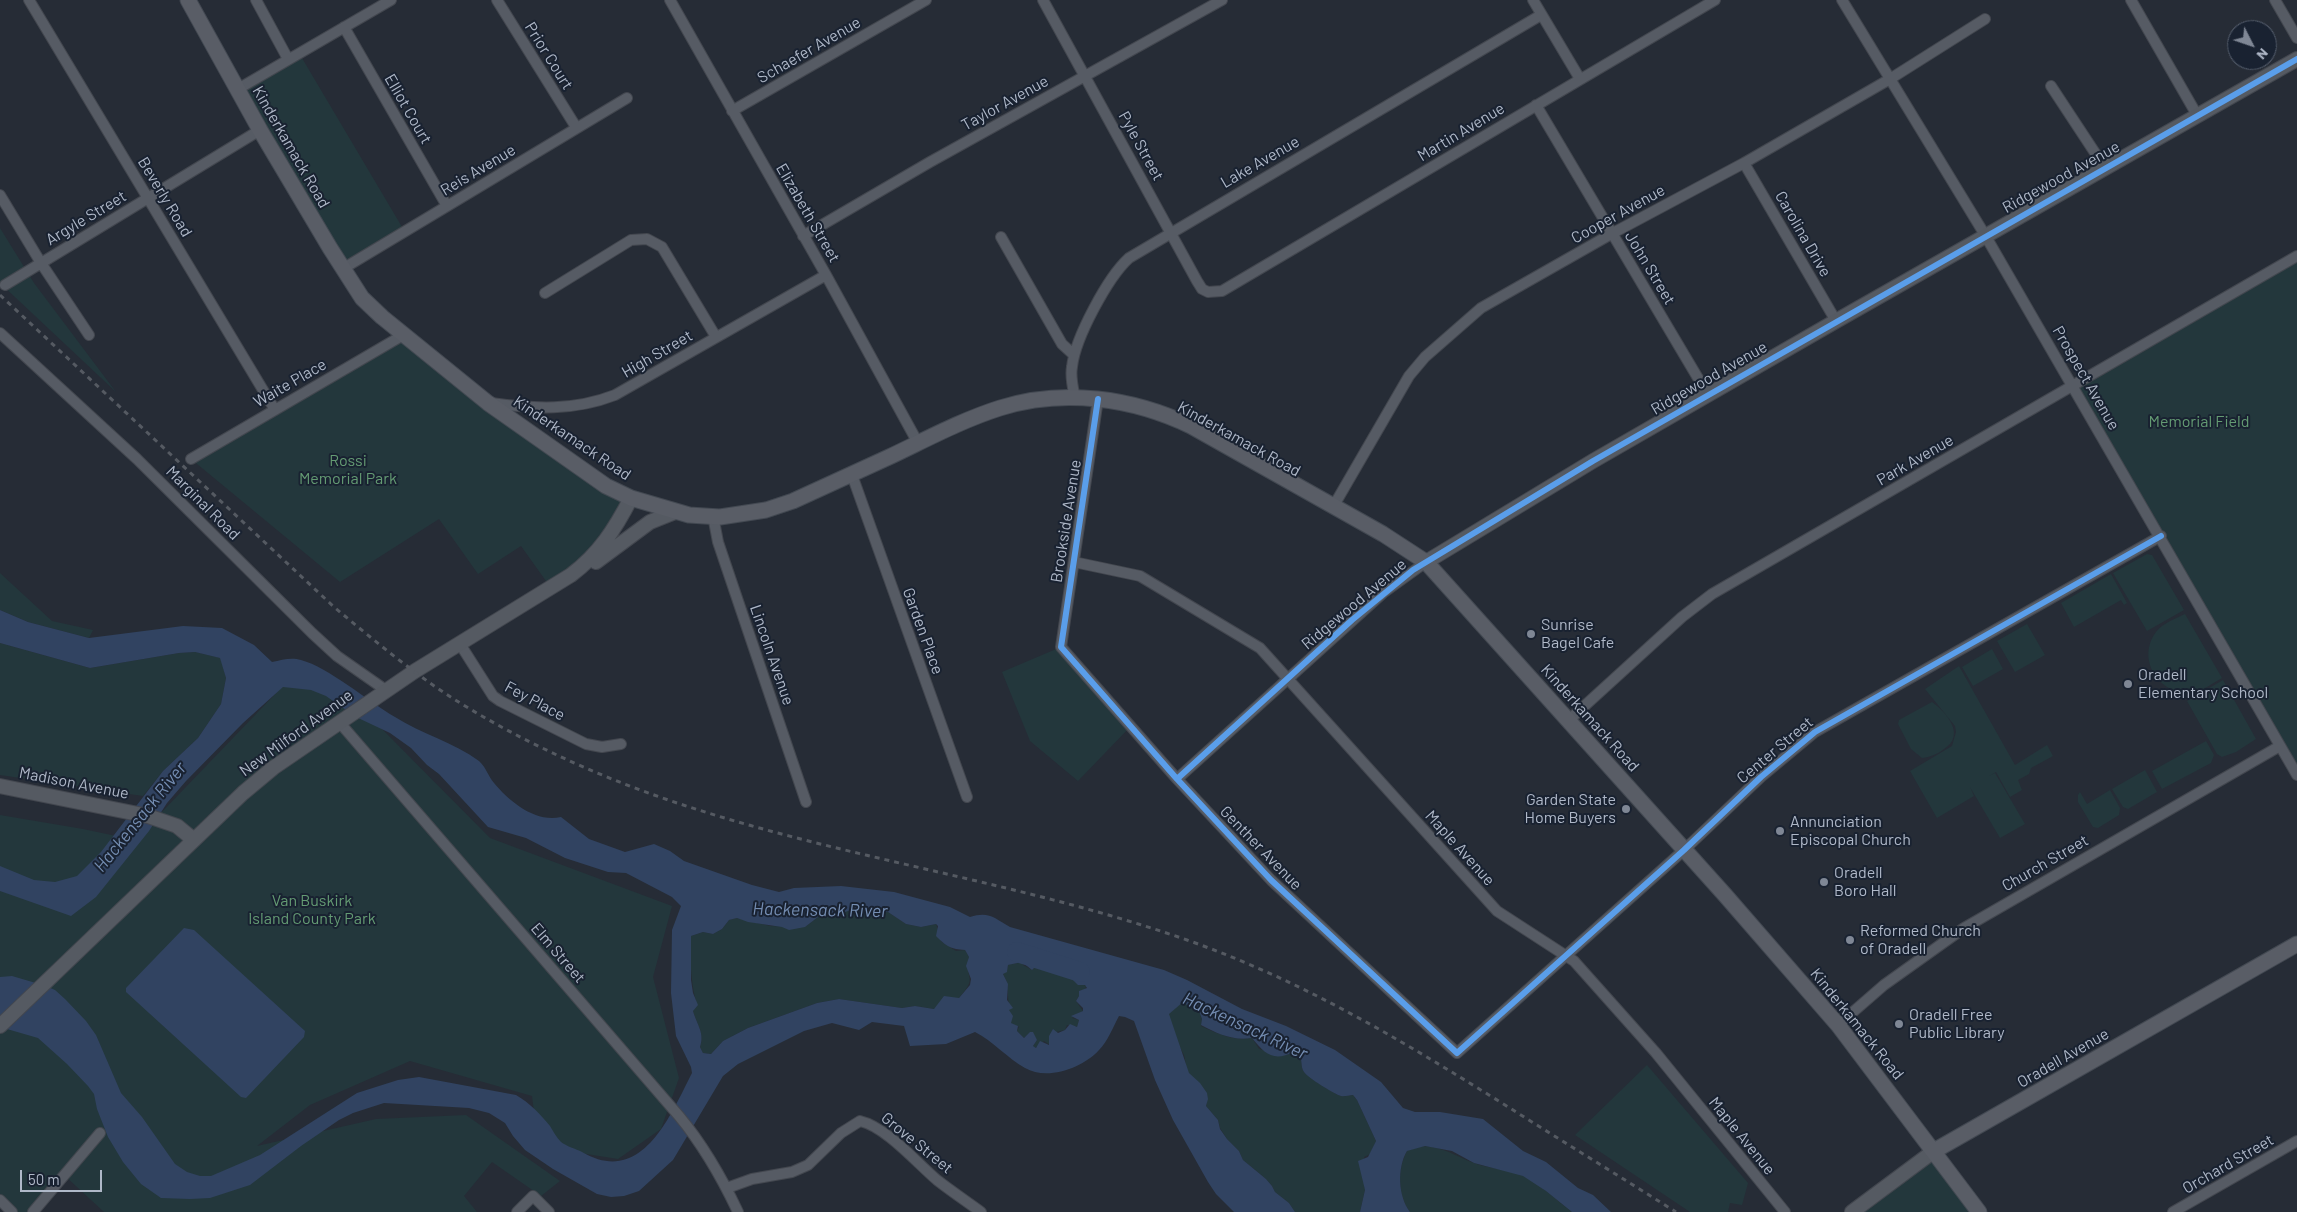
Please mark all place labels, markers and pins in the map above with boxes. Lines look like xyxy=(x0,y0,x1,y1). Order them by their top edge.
place label: Sunrise Bagel Cafe xyxy=(1541,615,1614,653)
marker: Sunrise Bagel Cafe xyxy=(1525,628,1537,640)
place label: Oradell Elementary School xyxy=(2138,665,2268,703)
marker: Oradell Elementary School xyxy=(2122,678,2134,690)
place label: Garden State Home Buyers xyxy=(1524,790,1616,828)
marker: Garden State Home Buyers xyxy=(1620,803,1632,815)
place label: Annunciation Episcopal Church xyxy=(1790,812,1911,850)
marker: Annunciation Episcopal Church xyxy=(1774,825,1786,837)
place label: Oradell Boro Hall xyxy=(1834,863,1896,901)
marker: Oradell Boro Hall xyxy=(1818,876,1830,888)
place label: Reformed Church of Oradell xyxy=(1860,921,1981,959)
marker: Reformed Church of Oradell xyxy=(1844,934,1856,946)
place label: Oradell Free Public Library xyxy=(1909,1005,2005,1043)
marker: Oradell Free Public Library xyxy=(1893,1018,1905,1030)

